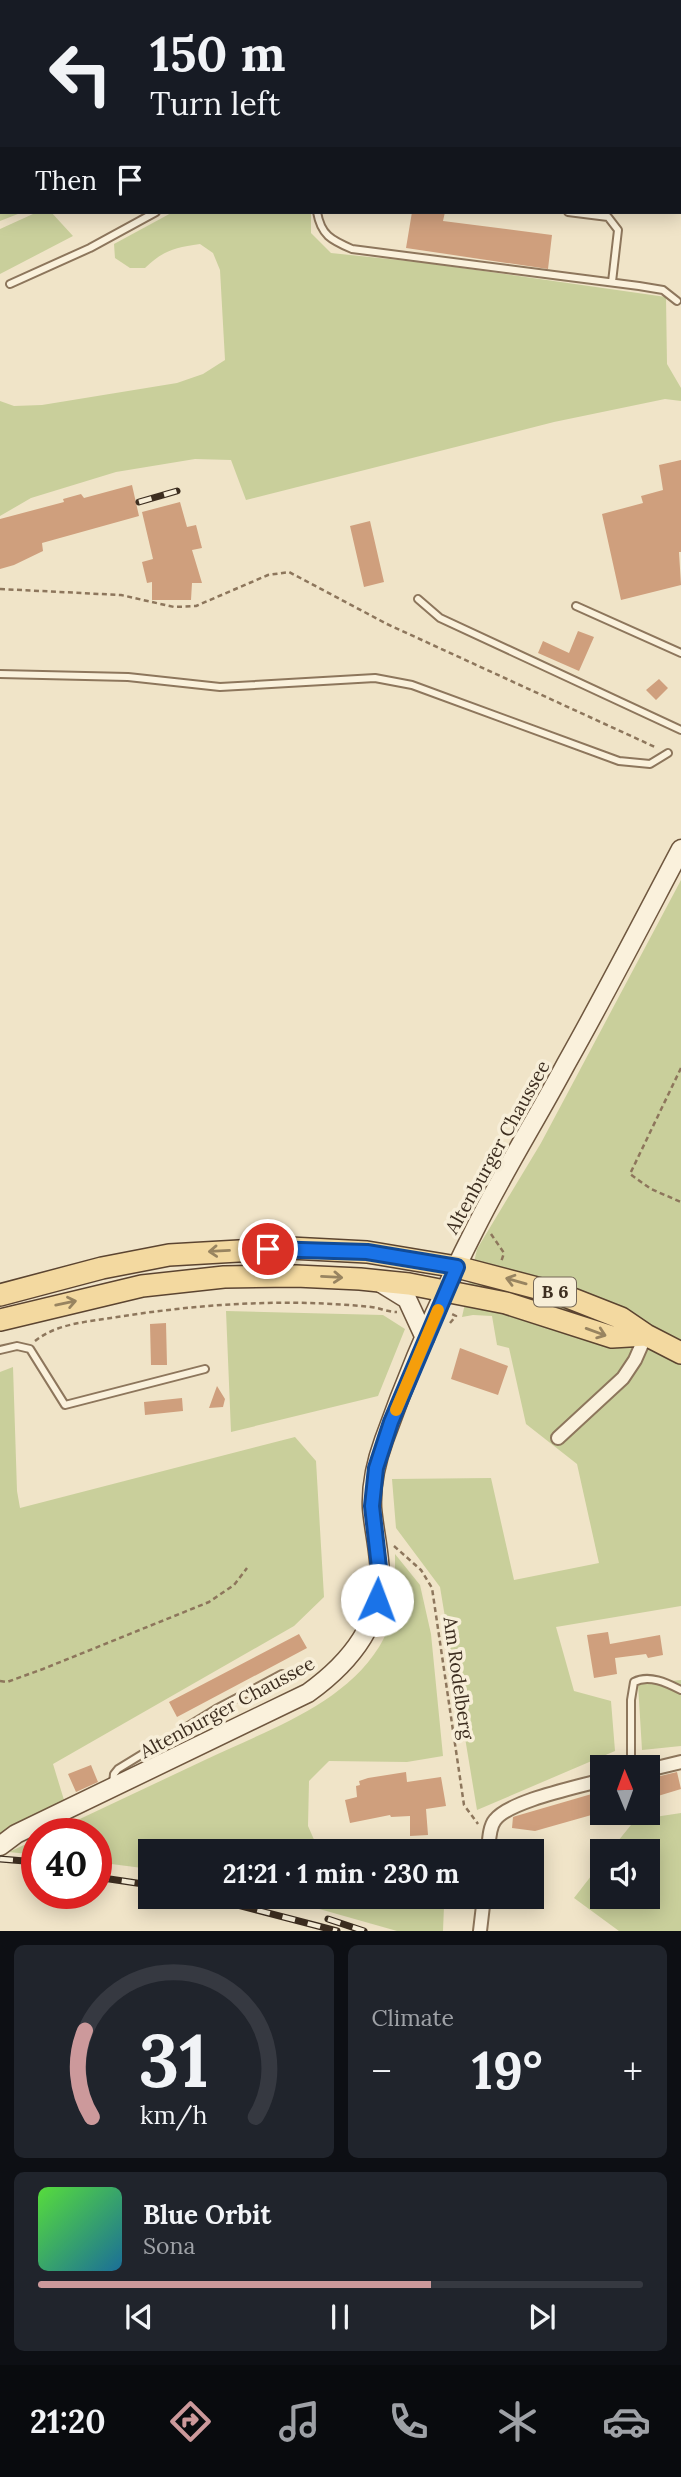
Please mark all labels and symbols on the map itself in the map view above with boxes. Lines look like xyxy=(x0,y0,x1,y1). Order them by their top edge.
street label: Altenburger Chaussee xyxy=(439,1056,555,1239)
pin xyxy=(238,1219,298,1279)
one-way arrow xyxy=(208,1245,230,1258)
one-way arrow xyxy=(320,1271,343,1284)
one-way arrow xyxy=(505,1274,527,1287)
road number: B 6 xyxy=(534,1278,576,1307)
one-way arrow xyxy=(54,1295,77,1309)
one-way arrow xyxy=(585,1326,607,1339)
position arrow xyxy=(340,1563,414,1637)
street label: Am Rodelberg xyxy=(438,1614,480,1741)
street label: Altenburger Chaussee xyxy=(135,1651,319,1764)
north arrow xyxy=(590,1755,660,1825)
speed limit sign: 40 xyxy=(21,1818,112,1909)

